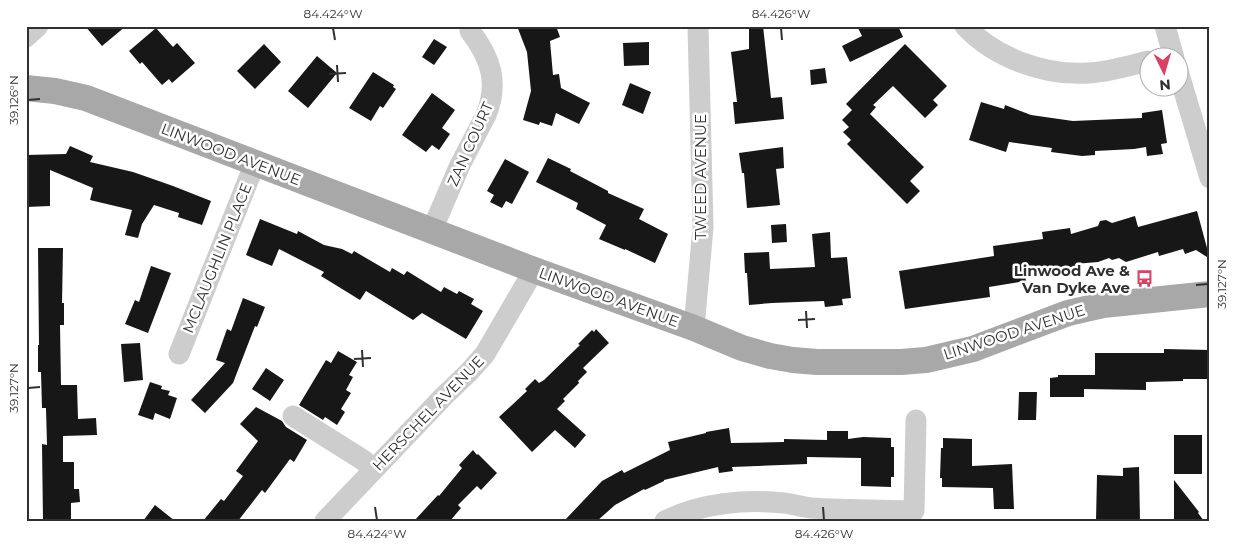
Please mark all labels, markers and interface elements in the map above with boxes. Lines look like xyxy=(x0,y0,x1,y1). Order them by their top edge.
text: 84.424°W xyxy=(304,6,362,21)
text: 84.426°W xyxy=(752,6,810,21)
north arrow xyxy=(1138,48,1188,98)
text: 39.126°N xyxy=(6,75,21,125)
text: N xyxy=(1159,75,1172,94)
street label: ZAN COURT xyxy=(443,98,497,189)
street label: TWEED AVENUE xyxy=(691,114,710,240)
street label: LINWOOD AVENUE xyxy=(159,119,303,189)
street label: MCLAUGHLIN PLACE xyxy=(178,180,256,336)
text: 39.127°N xyxy=(1214,259,1229,309)
place label: Linwood Ave & Van Dyke Ave xyxy=(1014,261,1130,297)
street label: LINWOOD AVENUE xyxy=(536,263,682,331)
bus stop icon: Linwood Ave & Van Dyke Ave xyxy=(1134,269,1154,289)
street label: LINWOOD AVENUE xyxy=(941,300,1087,364)
street label: HERSCHEL AVENUE xyxy=(368,352,488,474)
text: 39.127°N xyxy=(6,363,21,413)
text: 84.424°W xyxy=(348,526,406,541)
text: 84.426°W xyxy=(795,526,853,541)

